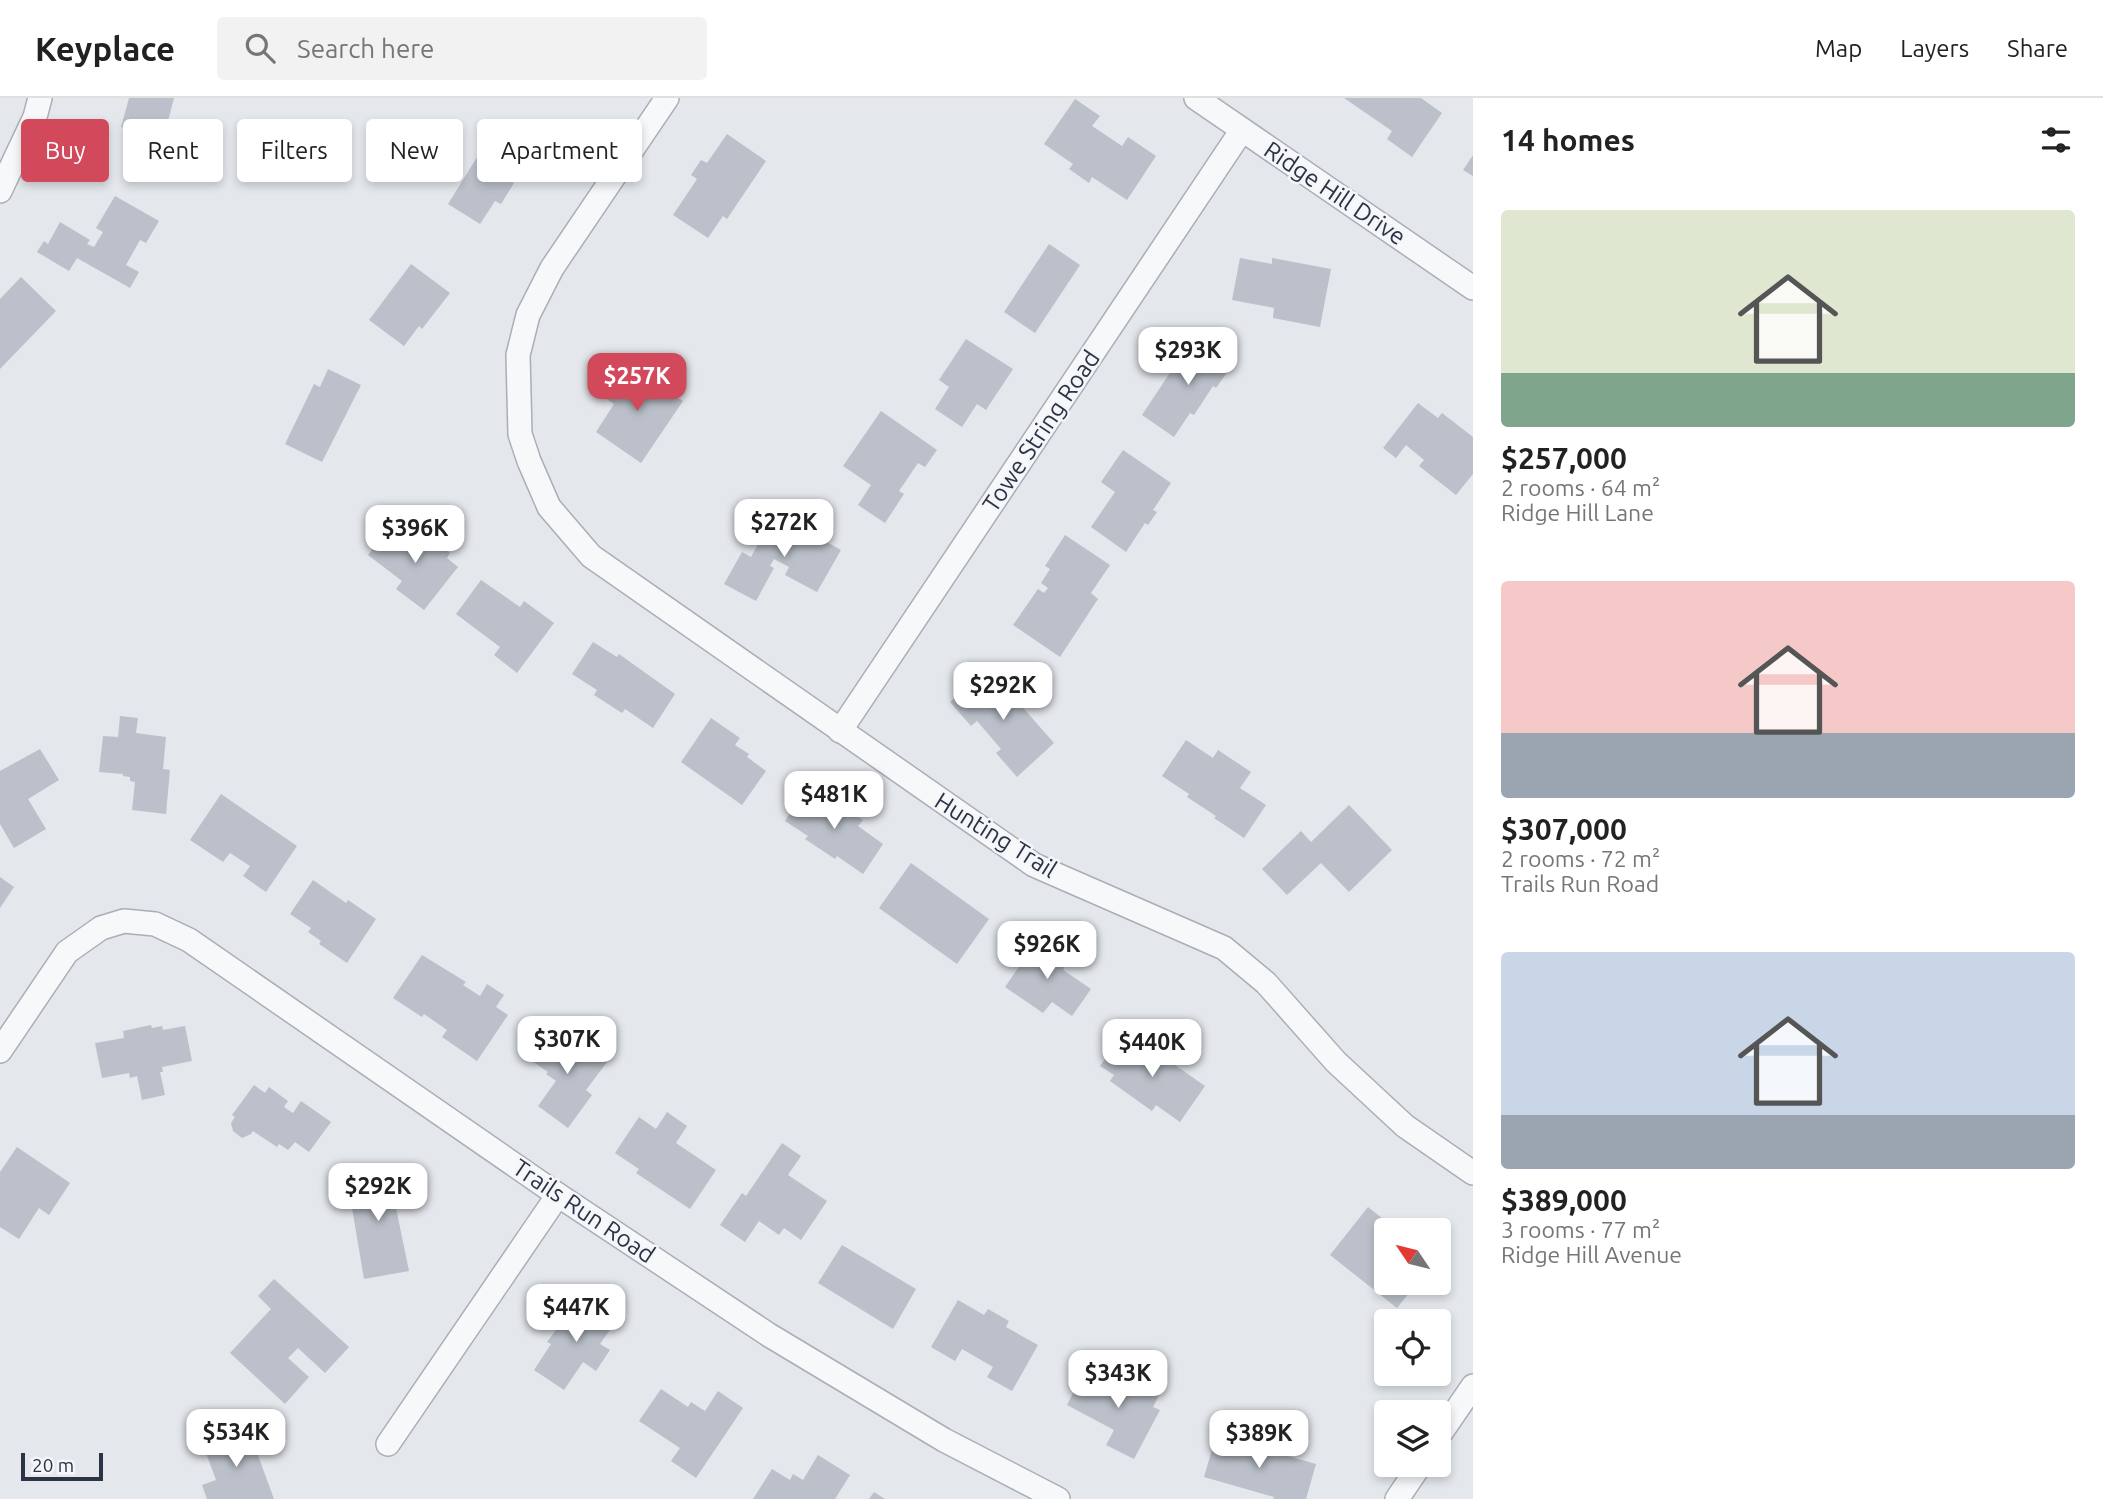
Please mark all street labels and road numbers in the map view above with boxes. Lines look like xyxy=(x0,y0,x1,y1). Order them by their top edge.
street label: Ridge Hill Drive xyxy=(1259,136,1411,250)
street label: Towe String Road xyxy=(977,345,1105,517)
street label: Hunting Trail xyxy=(930,787,1062,883)
street label: Trails Run Road xyxy=(508,1154,660,1268)

